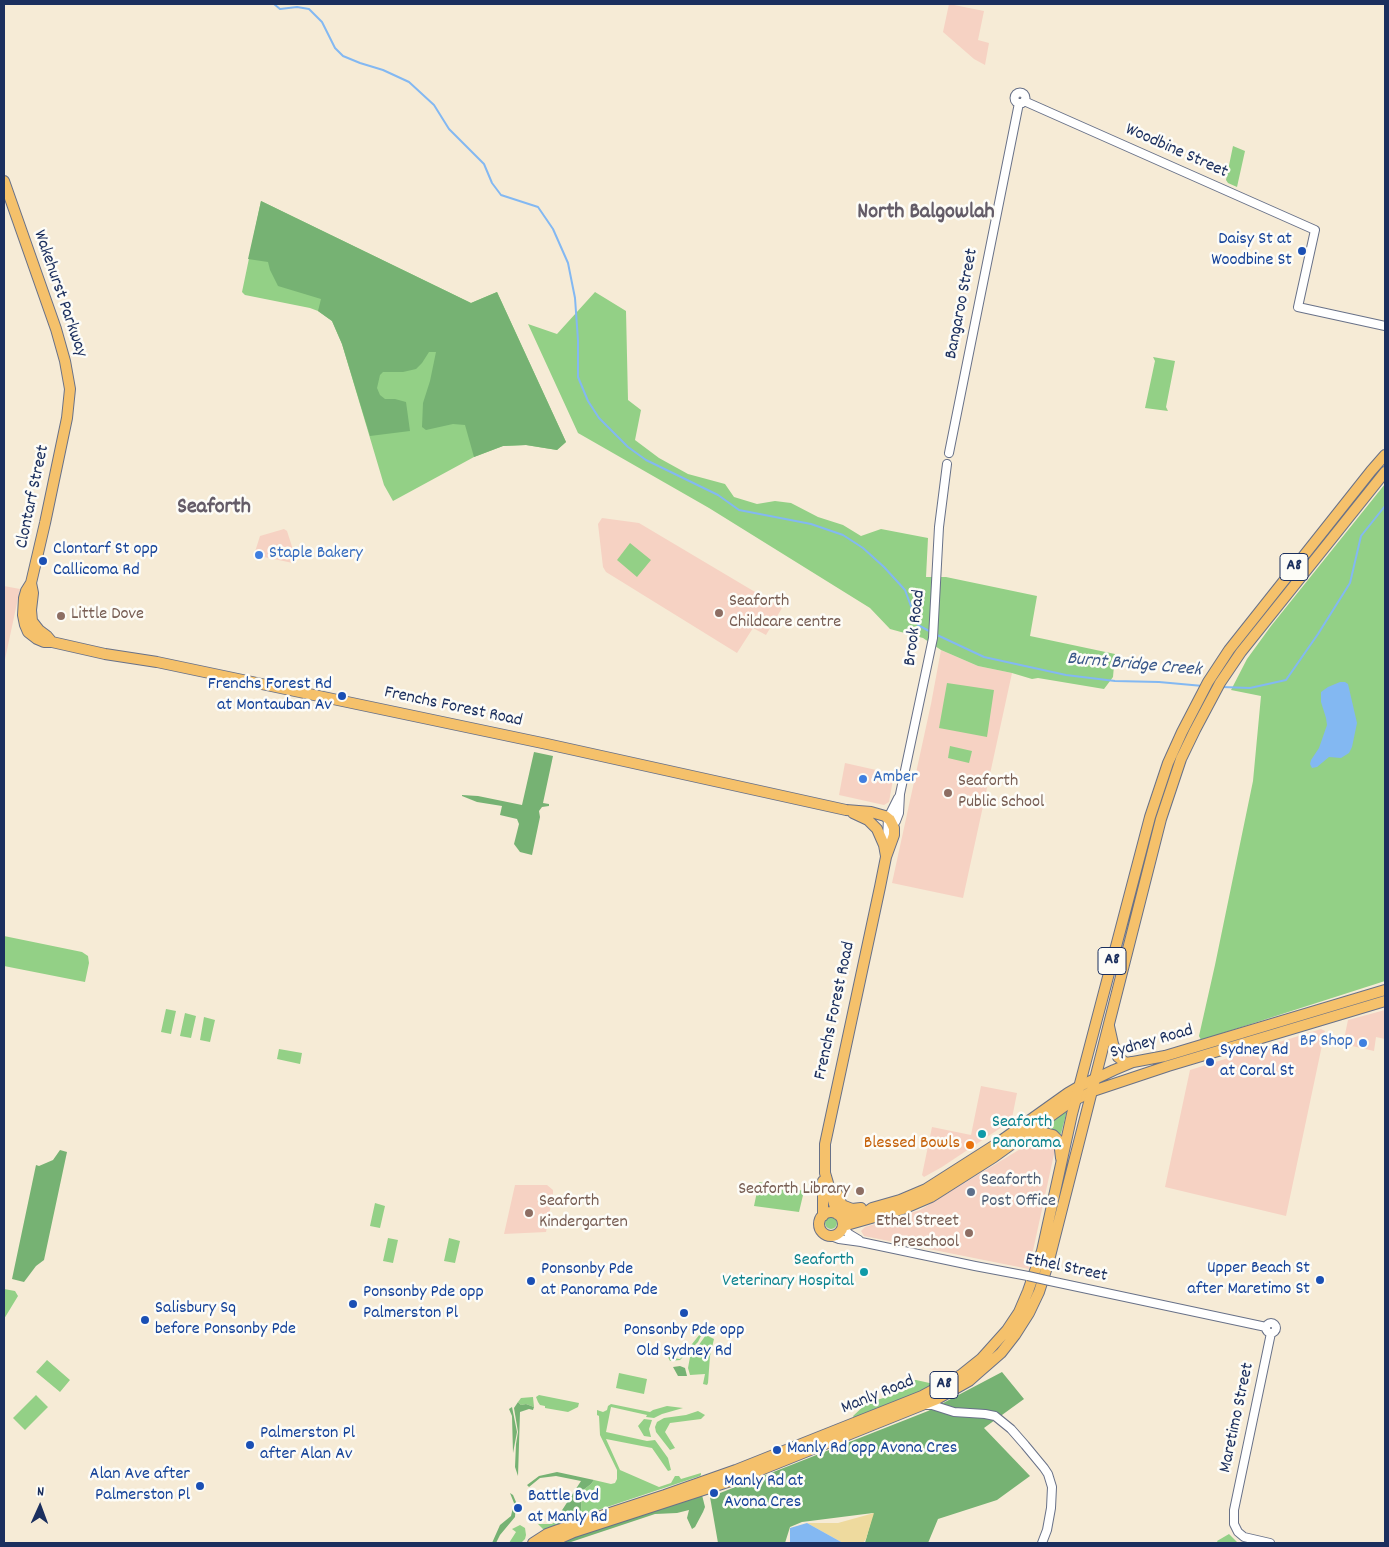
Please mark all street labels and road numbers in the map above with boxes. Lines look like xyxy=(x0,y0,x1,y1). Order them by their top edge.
street label: Woodbine Street xyxy=(1121,120,1231,184)
street label: Wakehurst Parkway xyxy=(27,228,91,360)
street label: Bangaroo Street xyxy=(942,247,984,361)
street label: Clontarf Street xyxy=(12,443,56,551)
road number: A8 xyxy=(1280,554,1308,580)
street label: Brook Road xyxy=(901,589,931,667)
street label: Frenchs Forest Road xyxy=(382,683,524,733)
street label: Frenchs Forest Road xyxy=(811,940,861,1082)
road number: A8 xyxy=(1098,948,1126,974)
street label: Sydney Road xyxy=(1108,1021,1196,1065)
street label: Ethel Street xyxy=(1023,1250,1109,1288)
street label: Maretimo Street xyxy=(1216,1361,1260,1475)
street label: Manly Road xyxy=(838,1372,918,1420)
road number: A8 xyxy=(930,1372,958,1398)

